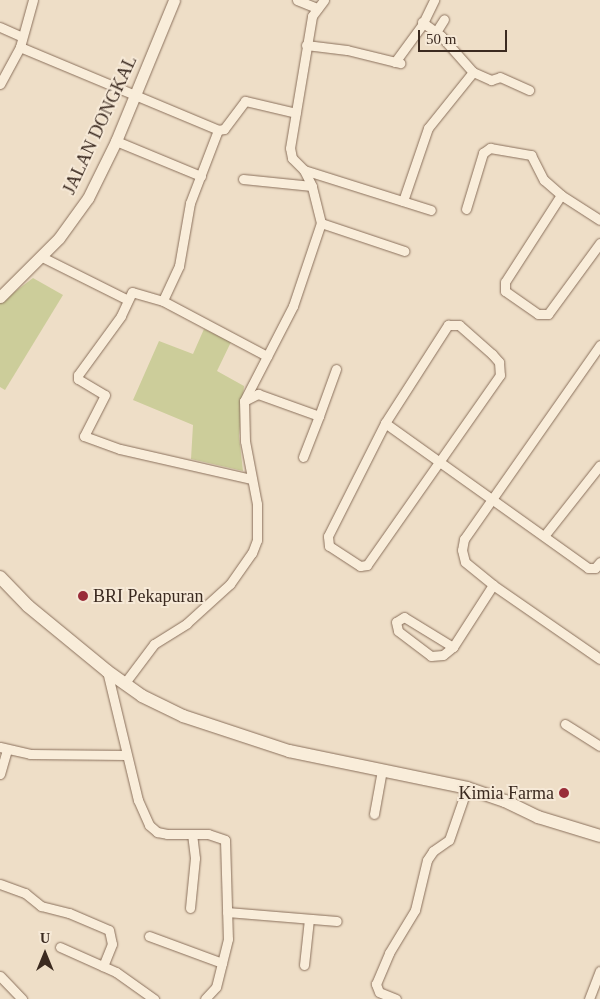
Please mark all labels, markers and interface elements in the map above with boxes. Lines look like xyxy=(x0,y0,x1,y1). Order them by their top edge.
scale bar xyxy=(420,20,509,52)
text: 50 m xyxy=(426,31,456,47)
street label: JALAN DONGKAL xyxy=(58,52,142,198)
place label: BRI Pekapuran xyxy=(93,585,203,607)
marker: BRI Pekapuran xyxy=(77,590,89,602)
place label: Kimia Farma xyxy=(459,782,554,804)
marker: Kimia Farma xyxy=(558,787,570,799)
north arrow xyxy=(20,929,70,979)
text: U xyxy=(40,931,50,946)

